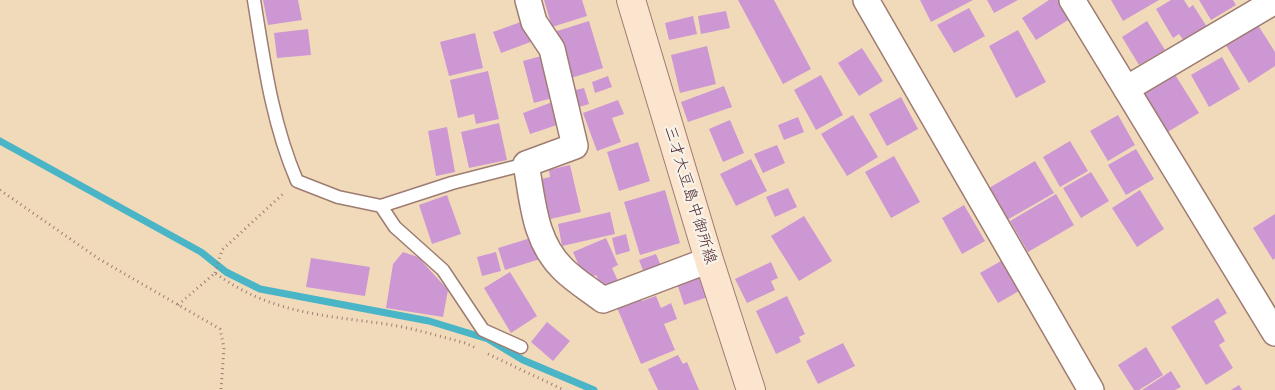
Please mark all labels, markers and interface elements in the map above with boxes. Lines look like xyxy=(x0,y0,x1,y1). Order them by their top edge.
street label: 三才大豆島中御所線 xyxy=(660,123,720,267)

